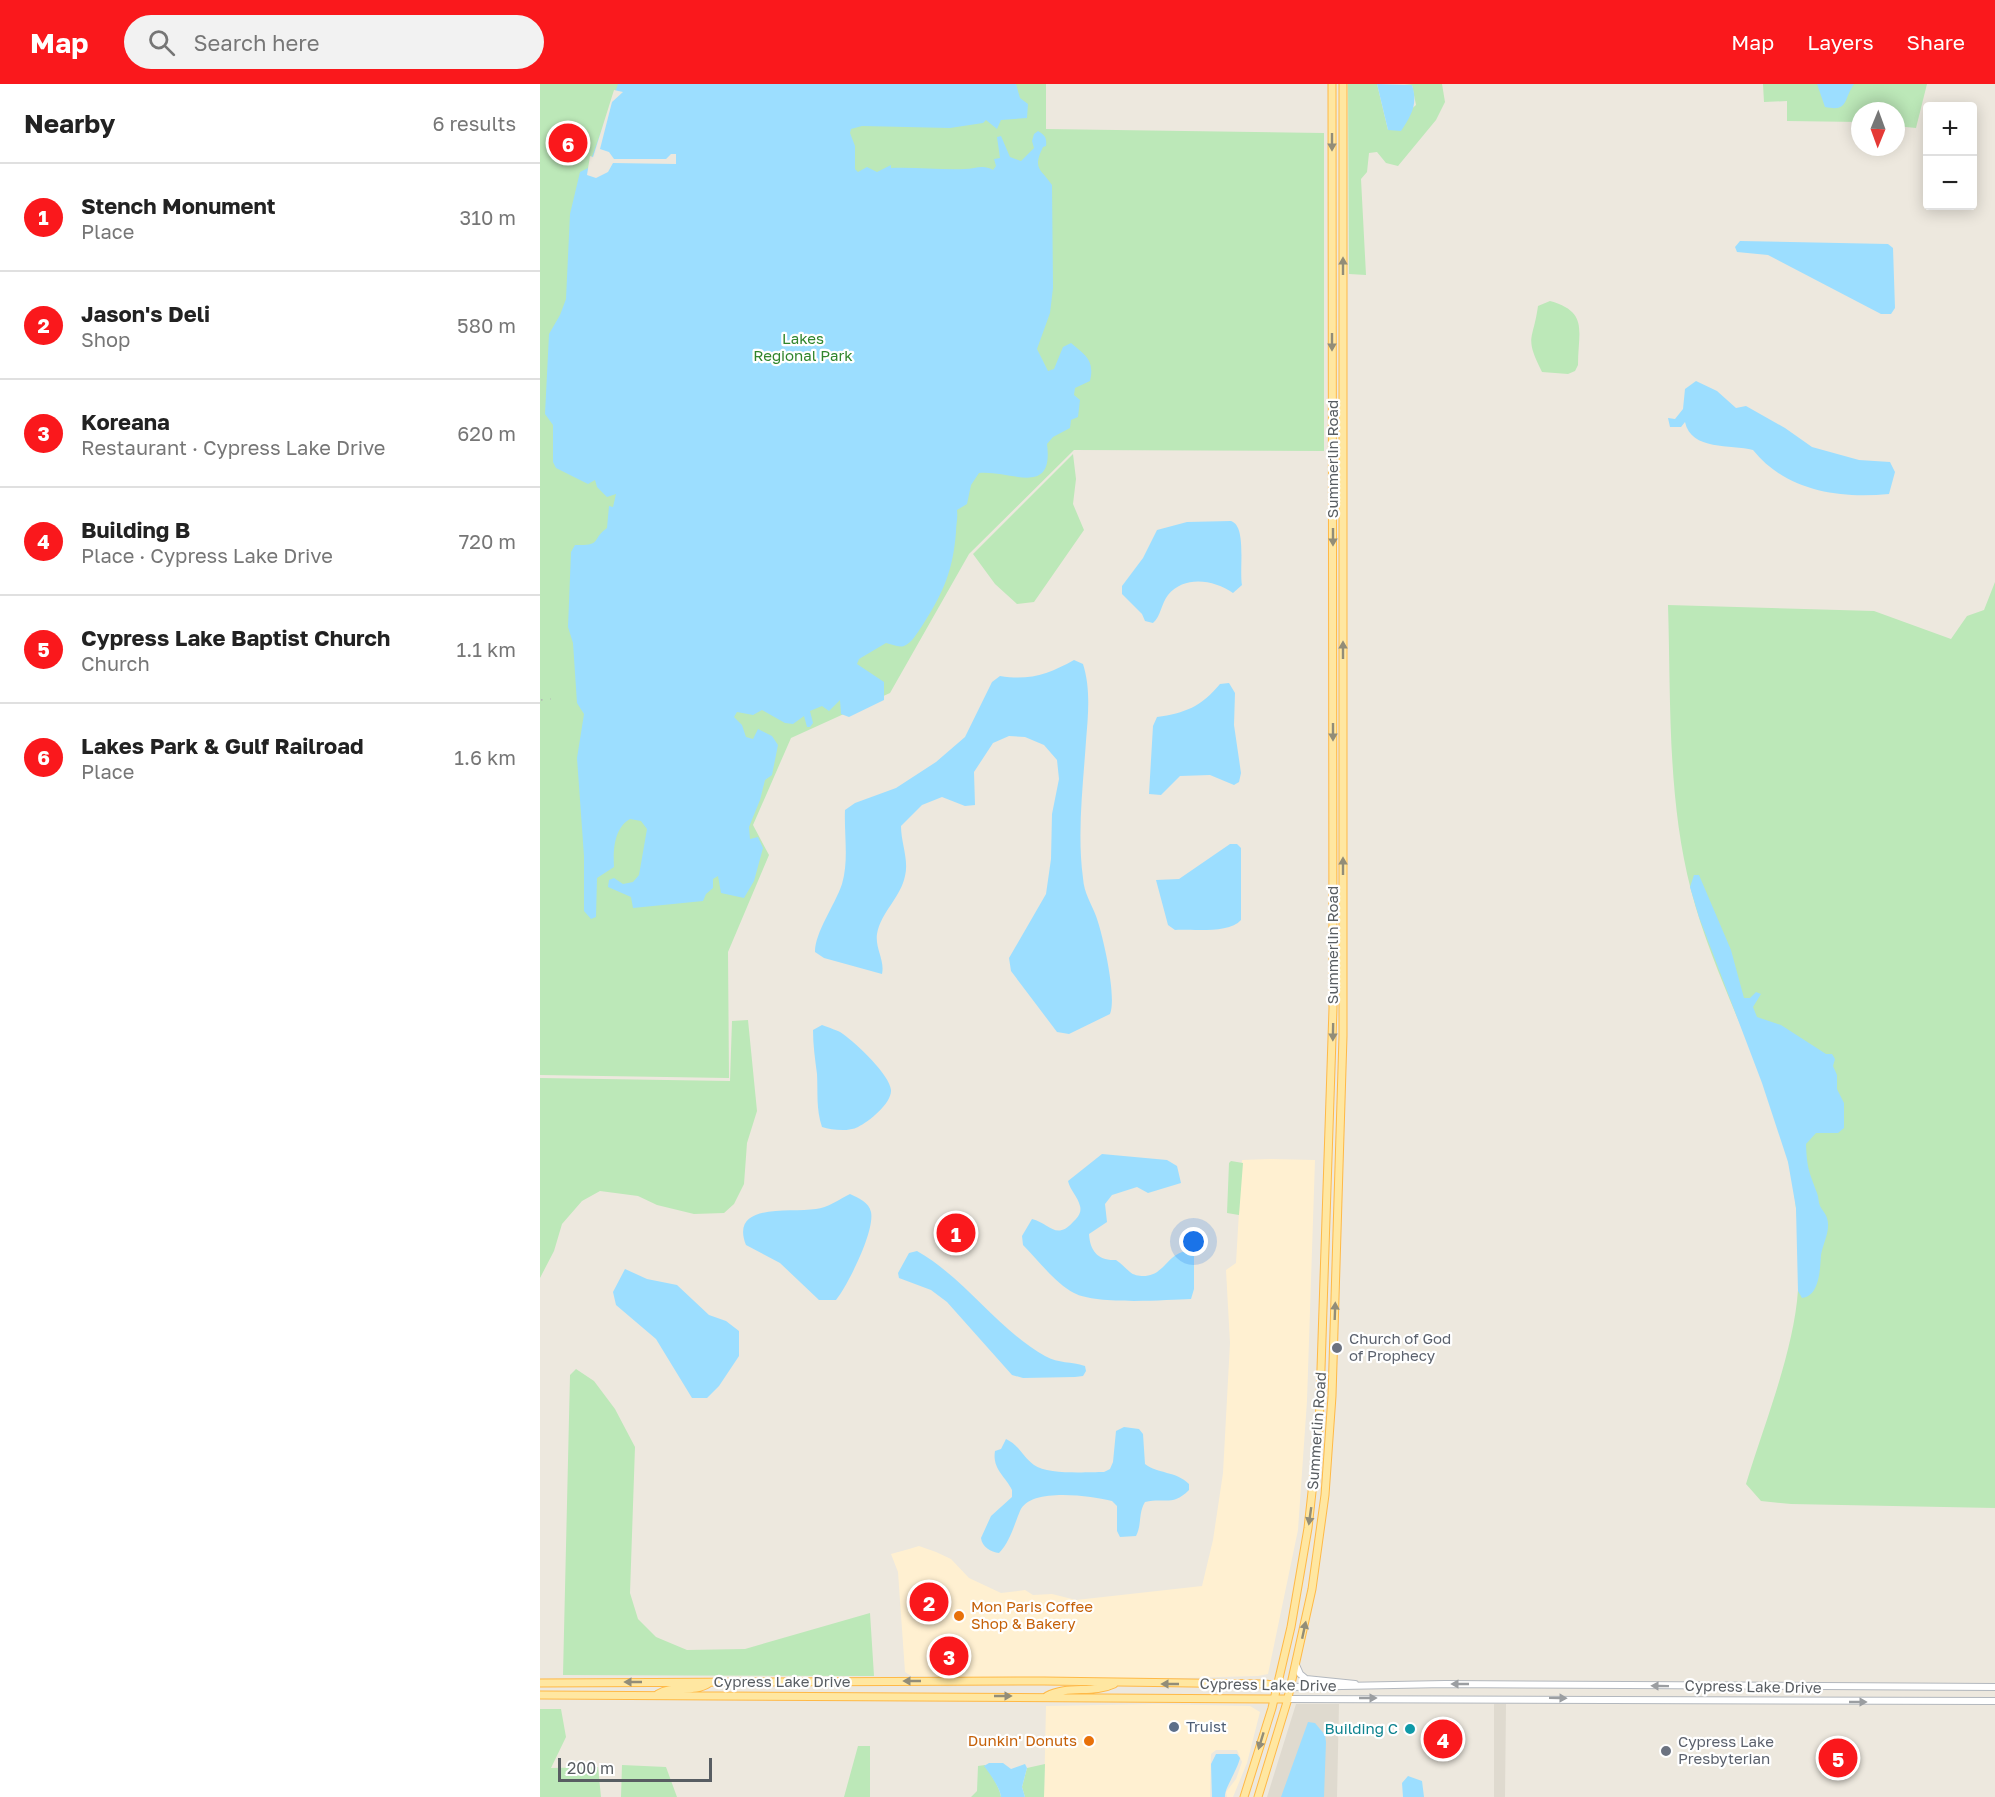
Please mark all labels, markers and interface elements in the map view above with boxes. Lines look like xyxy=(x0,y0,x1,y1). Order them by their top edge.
search box xyxy=(124,15,544,69)
text: Map xyxy=(30,26,88,59)
icon: search xyxy=(145,26,178,59)
text: Search here xyxy=(193,29,319,56)
text: Map xyxy=(1731,29,1774,55)
text: Layers xyxy=(1807,29,1874,55)
text: Share xyxy=(1907,29,1965,55)
north arrow xyxy=(1851,102,1905,156)
map controls xyxy=(1923,102,1977,210)
button: + xyxy=(1923,102,1977,156)
text: Nearby xyxy=(24,108,115,139)
text: 6 results xyxy=(432,111,516,135)
pin: 6 xyxy=(549,120,588,166)
one-way arrow xyxy=(1327,133,1337,152)
button: − xyxy=(1923,156,1977,210)
text: Stench Monument xyxy=(81,192,276,219)
text: 1 xyxy=(38,205,49,229)
text: 310 m xyxy=(460,205,516,229)
text: Place xyxy=(81,219,134,243)
one-way arrow xyxy=(1338,256,1348,275)
text: Jason's Deli xyxy=(81,300,210,327)
text: 2 xyxy=(37,313,50,337)
text: 580 m xyxy=(457,313,516,337)
text: Shop xyxy=(81,327,130,351)
park label: Lakes Regional Park xyxy=(753,329,853,364)
one-way arrow xyxy=(1327,333,1337,352)
street label: Summerlin Road xyxy=(1323,400,1341,518)
text: Koreana xyxy=(81,408,170,435)
text: 3 xyxy=(37,421,50,445)
text: 620 m xyxy=(457,421,516,445)
text: Restaurant · Cypress Lake Drive xyxy=(81,435,385,459)
text: Building B xyxy=(81,516,190,543)
one-way arrow xyxy=(1328,528,1338,547)
text: 4 xyxy=(37,529,50,553)
text: 720 m xyxy=(459,529,516,553)
text: Place · Cypress Lake Drive xyxy=(81,543,333,567)
text: Cypress Lake Baptist Church xyxy=(81,624,390,651)
text: 5 xyxy=(37,637,50,661)
text: 1.1 km xyxy=(457,637,516,661)
one-way arrow xyxy=(1338,640,1348,659)
text: Church xyxy=(81,651,150,675)
one-way arrow xyxy=(1328,723,1338,742)
text: Lakes Park & Gulf Railroad xyxy=(81,732,363,759)
text: 6 xyxy=(37,745,50,769)
text: 1.6 km xyxy=(454,745,516,769)
text: Place xyxy=(81,759,134,783)
one-way arrow xyxy=(1338,856,1348,875)
street label: Summerlin Road xyxy=(1323,886,1341,1004)
one-way arrow xyxy=(1328,1023,1338,1042)
pin: 1 xyxy=(936,1210,976,1256)
your location xyxy=(1179,1227,1208,1256)
one-way arrow xyxy=(1330,1301,1340,1320)
place label: Church of God of Prophecy xyxy=(1349,1329,1451,1364)
marker: Church of God of Prophecy xyxy=(1330,1341,1344,1355)
street label: Summerlin Road xyxy=(1303,1371,1329,1491)
one-way arrow xyxy=(1306,1506,1315,1525)
pin: 2 xyxy=(910,1580,948,1624)
place label: Mon Paris Coffee Shop & Bakery xyxy=(971,1597,1093,1632)
marker: Mon Paris Coffee Shop & Bakery xyxy=(952,1609,966,1623)
one-way arrow xyxy=(1300,1620,1309,1639)
pin: 3 xyxy=(930,1634,968,1678)
street label: Cypress Lake Drive xyxy=(714,1672,851,1690)
street label: Cypress Lake Drive xyxy=(1199,1674,1337,1694)
one-way arrow xyxy=(902,1676,921,1686)
street label: Cypress Lake Drive xyxy=(1684,1676,1822,1696)
one-way arrow xyxy=(623,1677,642,1687)
one-way arrow xyxy=(1160,1679,1179,1688)
one-way arrow xyxy=(1451,1679,1470,1689)
one-way arrow xyxy=(1650,1681,1669,1691)
one-way arrow xyxy=(993,1691,1012,1701)
one-way arrow xyxy=(1358,1693,1377,1703)
one-way arrow xyxy=(1549,1693,1568,1703)
one-way arrow xyxy=(1849,1697,1868,1706)
pin: 4 xyxy=(1424,1716,1462,1762)
place label: Truist xyxy=(1186,1717,1227,1735)
place label: Building C xyxy=(1325,1719,1398,1737)
marker: Truist xyxy=(1167,1720,1181,1734)
marker: Building C xyxy=(1403,1722,1417,1736)
place label: Dunkin' Donuts xyxy=(968,1731,1077,1749)
one-way arrow xyxy=(1256,1732,1266,1750)
place label: Cypress Lake Presbyterian xyxy=(1678,1732,1774,1767)
marker: Dunkin' Donuts xyxy=(1082,1734,1096,1748)
pin: 5 xyxy=(1818,1736,1858,1780)
marker: Cypress Lake Presbyterian xyxy=(1659,1744,1673,1758)
scale bar xyxy=(558,1755,712,1782)
text: 200 m xyxy=(567,1758,614,1778)

